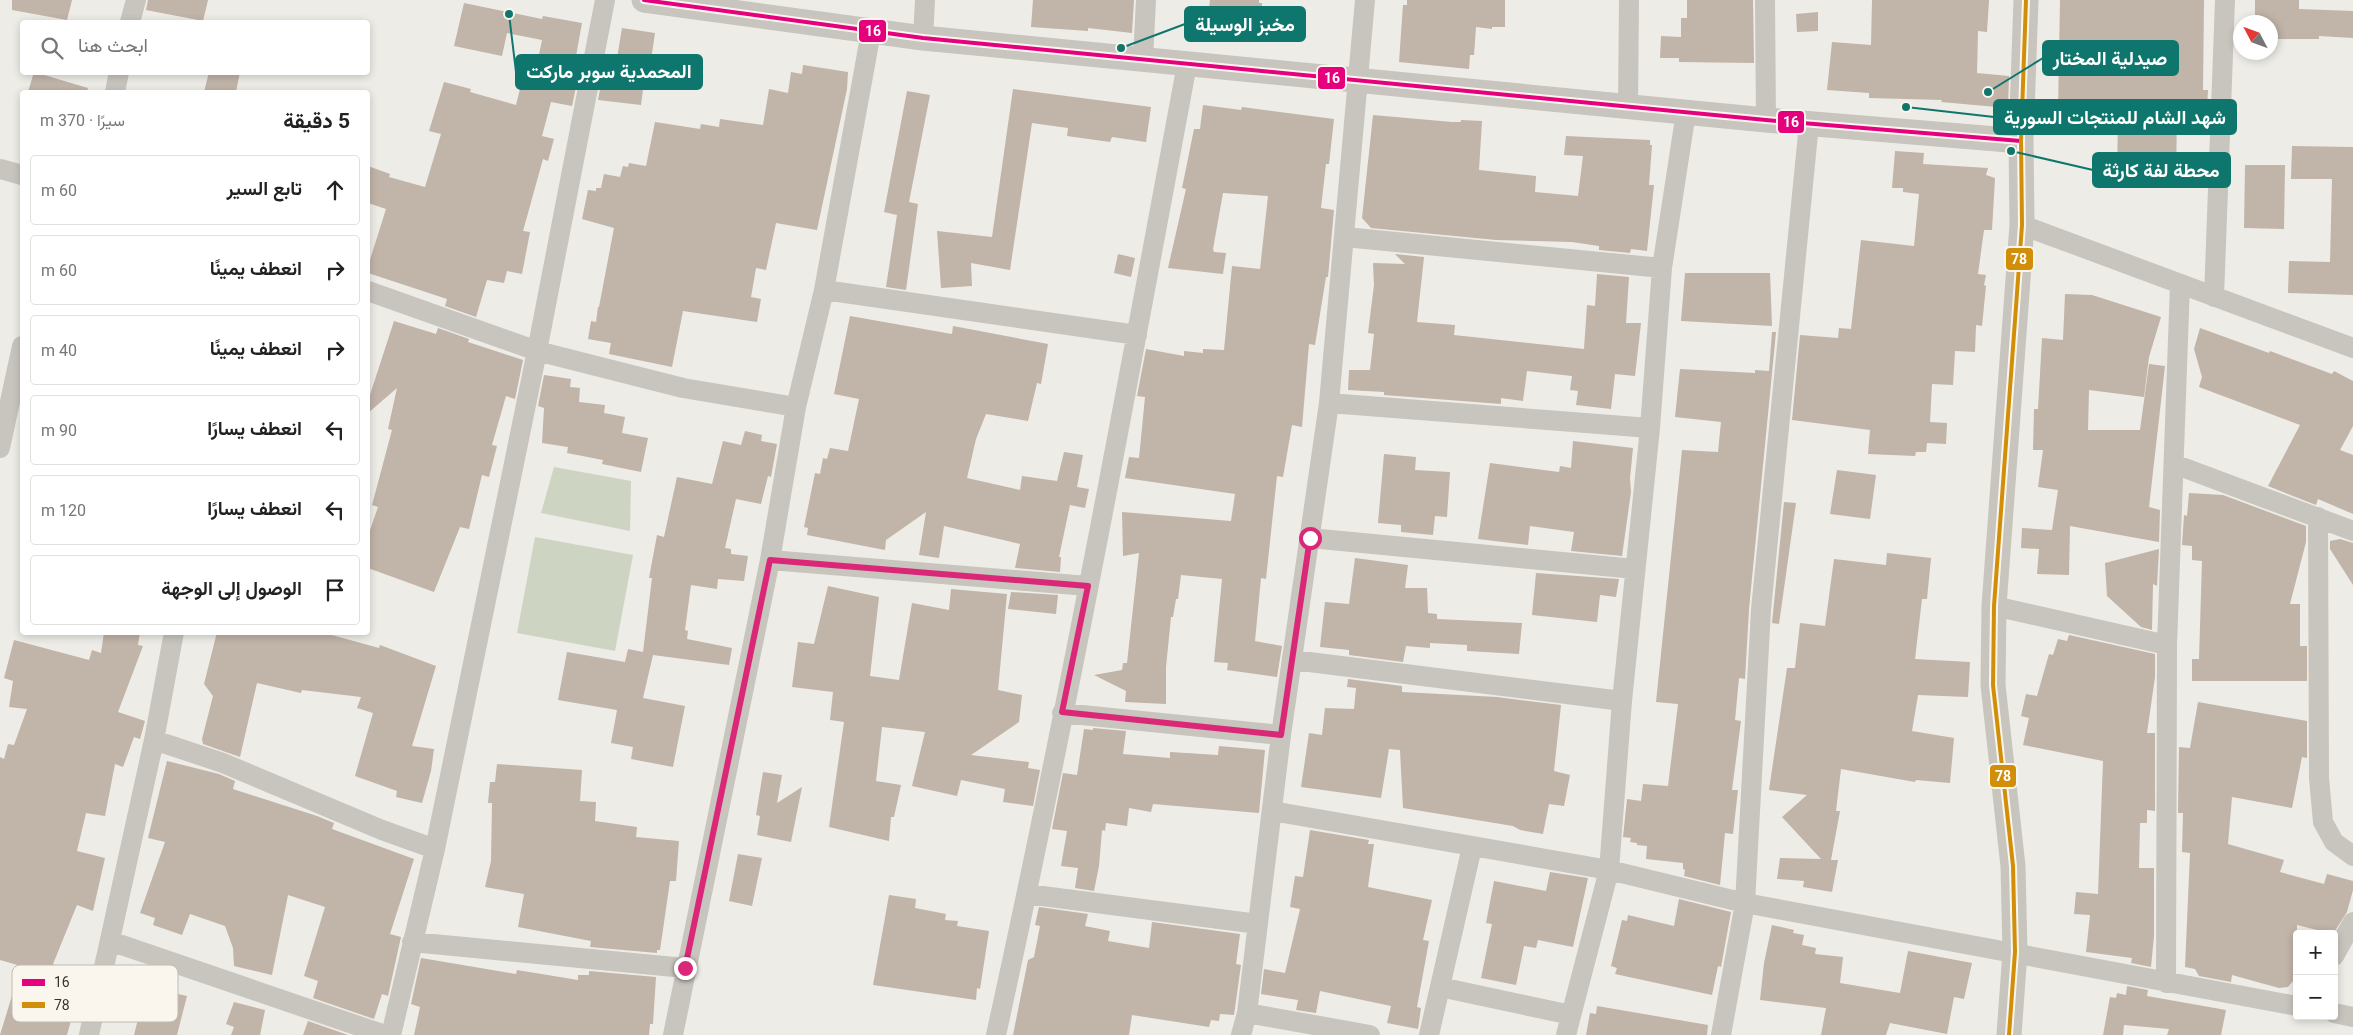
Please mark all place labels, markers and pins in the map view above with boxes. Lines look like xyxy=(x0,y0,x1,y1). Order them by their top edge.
callout: مخبز الوسيلة xyxy=(1185,7,1305,41)
callout: صيدلية المختار xyxy=(2043,41,2178,75)
callout: المحمدية سوبر ماركت xyxy=(516,55,702,89)
callout: شهد الشام للمنتجات السورية xyxy=(1994,100,2236,134)
callout: محطة لفة كارثة xyxy=(2093,153,2230,187)

